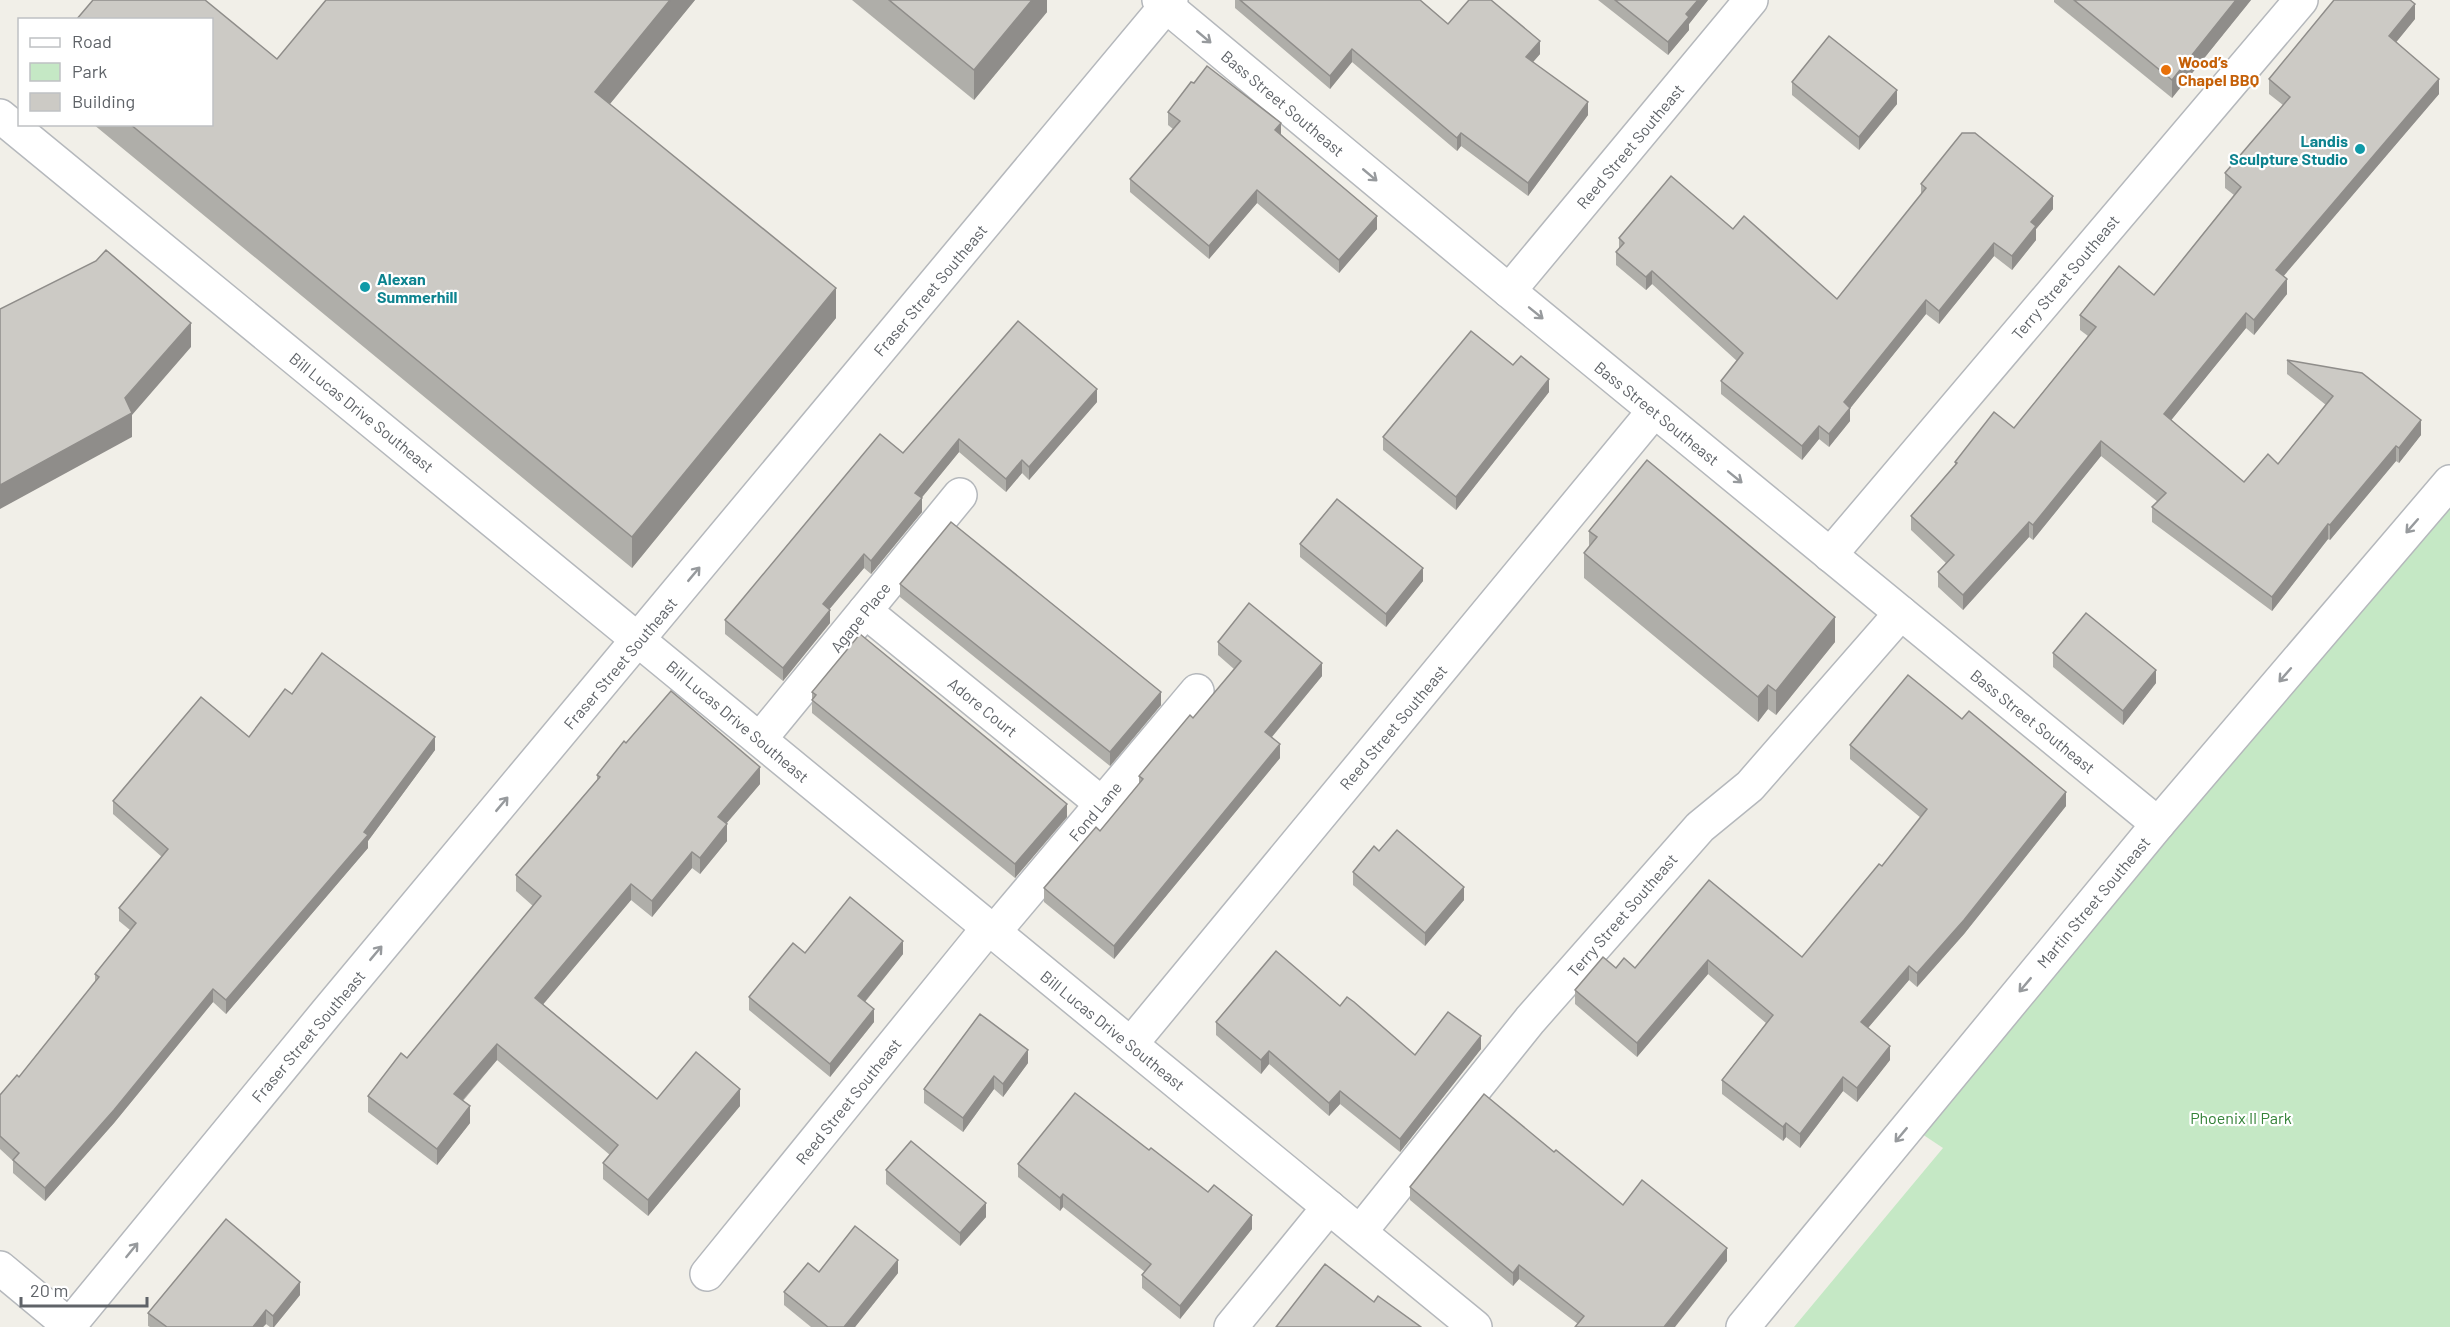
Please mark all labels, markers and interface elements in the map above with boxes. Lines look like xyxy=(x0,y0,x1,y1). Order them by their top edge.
legend xyxy=(18,18,213,126)
text: Road xyxy=(72,30,112,52)
one-way arrow xyxy=(1196,30,1211,44)
street label: Bass Street Southeast xyxy=(1218,46,1348,160)
place label: Wood’s Chapel BBQ xyxy=(2178,52,2259,89)
text: Park xyxy=(72,60,107,82)
marker: Wood’s Chapel BBQ xyxy=(2159,63,2173,77)
street label: Reed Street Southeast xyxy=(1572,80,1688,212)
text: Building xyxy=(72,90,135,112)
place label: Landis Sculpture Studio xyxy=(2229,131,2348,168)
marker: Landis Sculpture Studio xyxy=(2353,142,2367,156)
one-way arrow xyxy=(1362,169,1378,182)
street label: Terry Street Southeast xyxy=(2007,211,2123,343)
street label: Fraser Street Southeast xyxy=(869,220,991,360)
place label: Alexan Summerhill xyxy=(377,269,458,306)
marker: Alexan Summerhill xyxy=(358,280,372,294)
one-way arrow xyxy=(1528,307,1544,320)
street label: Bill Lucas Drive Southeast xyxy=(286,348,438,476)
street label: Bass Street Southeast xyxy=(1591,357,1723,469)
one-way arrow xyxy=(1727,470,1743,483)
one-way arrow xyxy=(2405,518,2419,533)
one-way arrow xyxy=(688,566,701,582)
street label: Agape Place xyxy=(826,578,894,656)
street label: Fraser Street Southeast xyxy=(559,593,681,733)
street label: Bill Lucas Drive Southeast xyxy=(663,656,813,786)
street label: Reed Street Southeast xyxy=(1335,661,1451,793)
street label: Bass Street Southeast xyxy=(1967,665,2099,777)
one-way arrow xyxy=(2278,667,2292,682)
street label: Adore Court xyxy=(945,673,1021,741)
street label: Fond Lane xyxy=(1065,777,1125,845)
one-way arrow xyxy=(495,796,508,812)
street label: Martin Street Southeast xyxy=(2033,833,2153,971)
street label: Terry Street Southeast xyxy=(1563,849,1681,981)
one-way arrow xyxy=(369,946,383,961)
street label: Fraser Street Southeast xyxy=(247,966,369,1106)
street label: Bill Lucas Drive Southeast xyxy=(1037,966,1189,1094)
one-way arrow xyxy=(2018,977,2032,992)
street label: Reed Street Southeast xyxy=(791,1034,905,1168)
park label: Phoenix II Park xyxy=(2190,1108,2292,1127)
one-way arrow xyxy=(1894,1127,1907,1143)
one-way arrow xyxy=(125,1242,138,1258)
scale bar xyxy=(21,1270,147,1308)
text: 20 m xyxy=(30,1279,68,1301)

